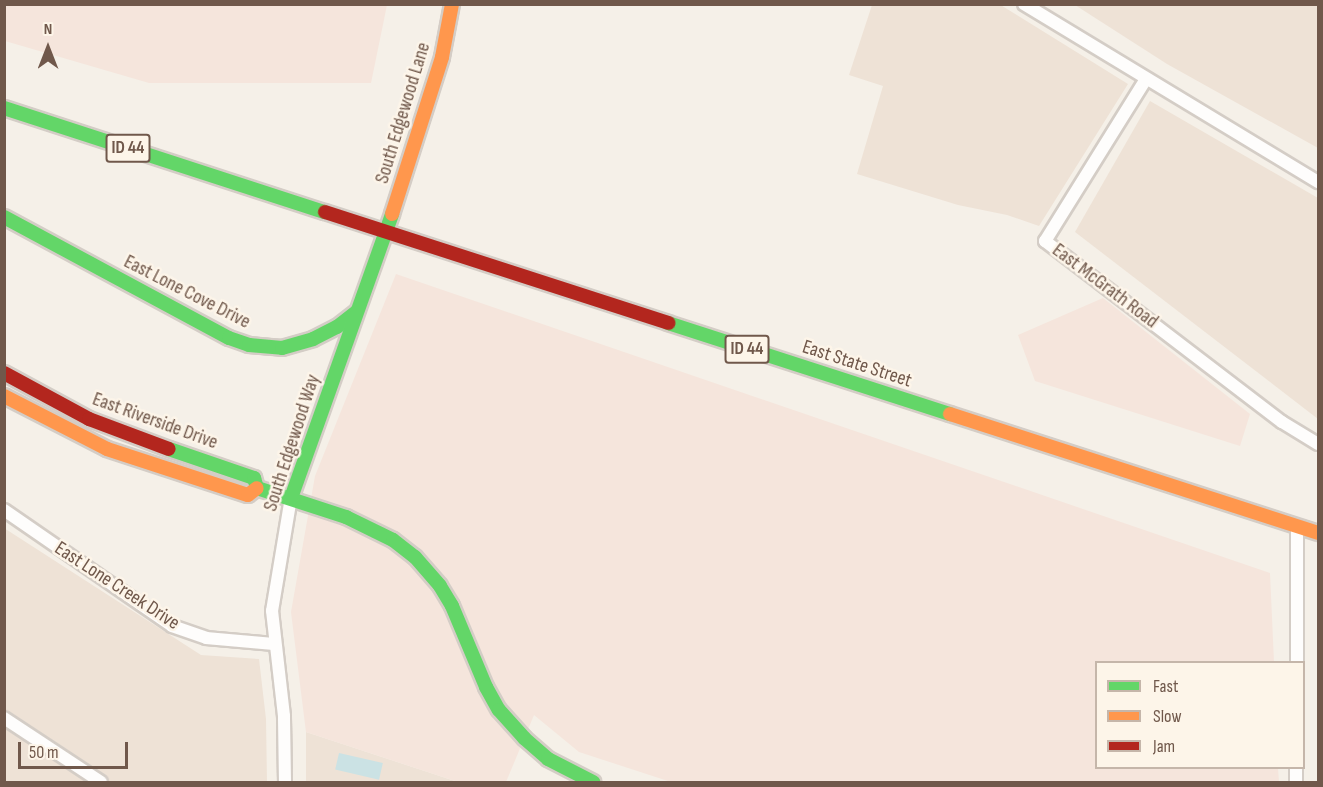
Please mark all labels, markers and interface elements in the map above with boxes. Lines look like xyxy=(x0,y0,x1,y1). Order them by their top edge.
north arrow xyxy=(18,18,78,78)
text: N xyxy=(44,20,52,39)
street label: South Edgewood Lane xyxy=(370,40,436,186)
road number: ID 44 xyxy=(106,133,150,163)
street label: East McGrath Road xyxy=(1047,238,1163,334)
street label: East Lone Cove Drive xyxy=(120,250,254,334)
road number: ID 44 xyxy=(724,334,770,364)
street label: East State Street xyxy=(799,335,915,393)
street label: South Edgewood Way xyxy=(259,372,325,514)
street label: East Riverside Drive xyxy=(89,387,221,455)
street label: East Lone Creek Drive xyxy=(50,537,184,635)
legend xyxy=(1095,661,1305,769)
text: Fast xyxy=(1153,676,1178,697)
text: Slow xyxy=(1153,706,1182,727)
scale bar xyxy=(21,730,130,768)
text: Jam xyxy=(1153,736,1175,757)
text: 50 m xyxy=(29,742,59,763)

